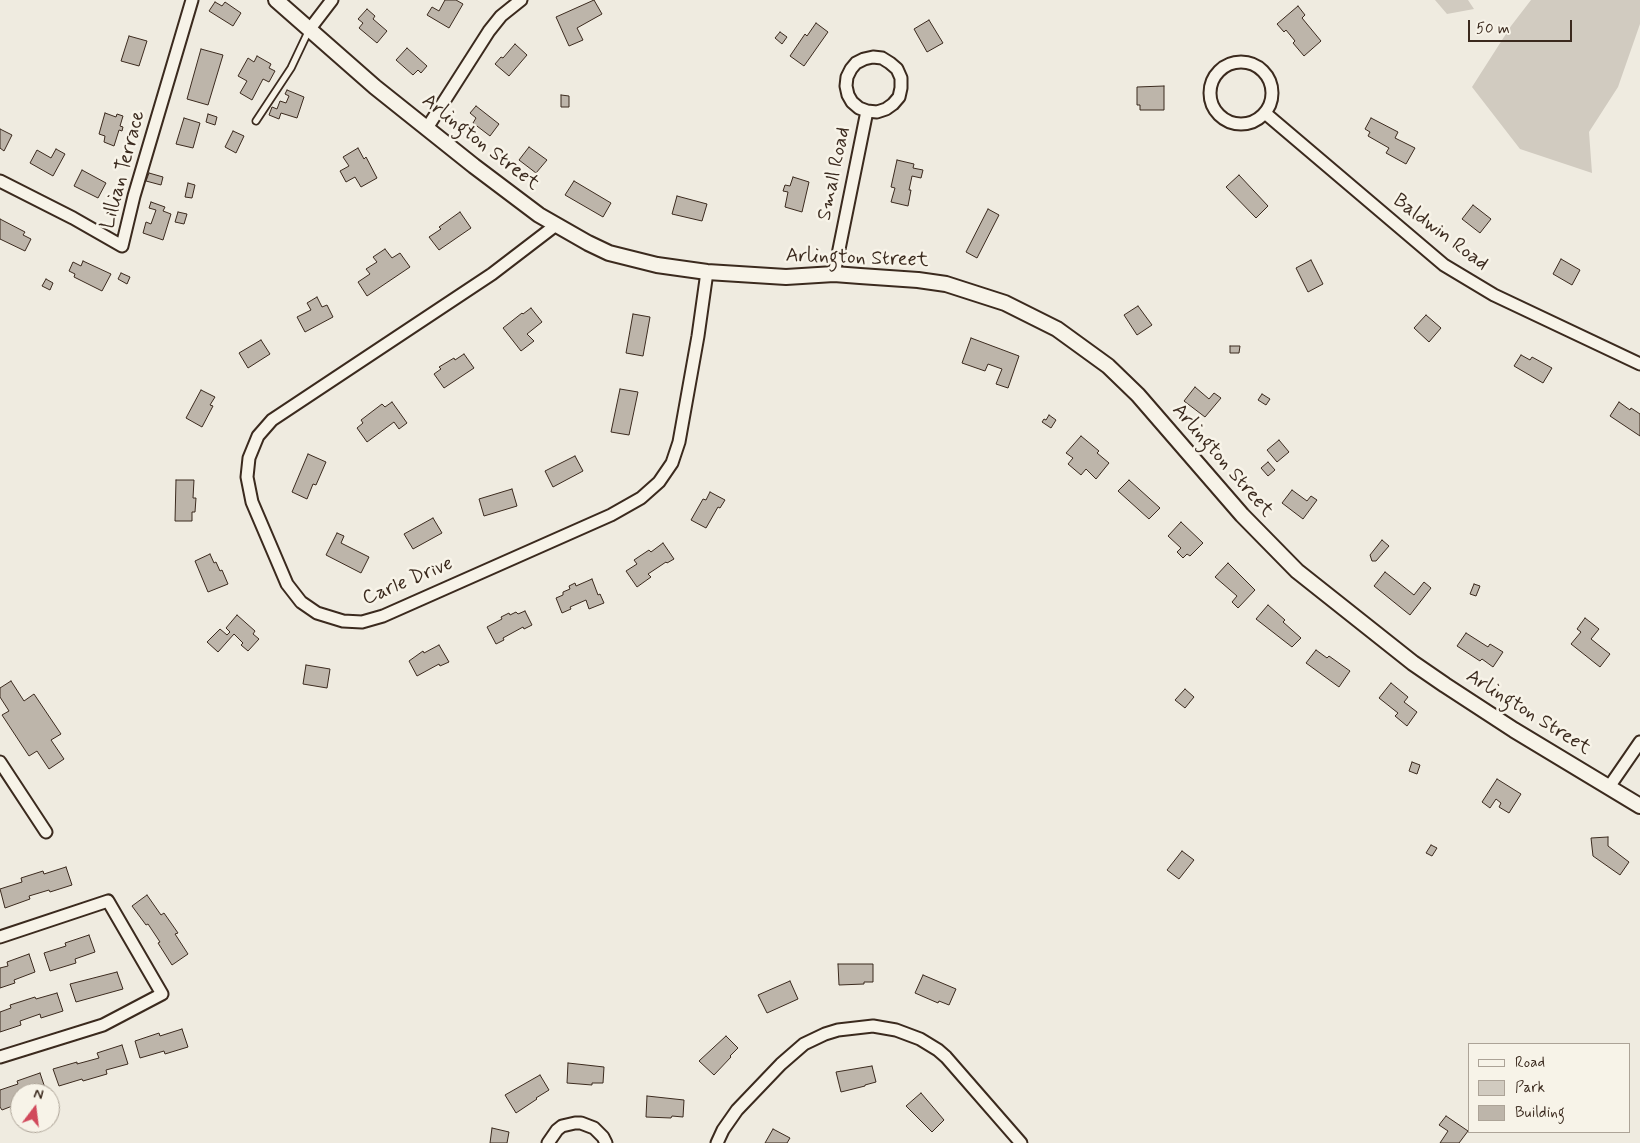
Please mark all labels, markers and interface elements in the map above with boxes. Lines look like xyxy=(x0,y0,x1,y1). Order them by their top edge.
scale bar xyxy=(1470,10,1574,42)
text: 50 m xyxy=(1476,19,1510,39)
street label: Arlington Street xyxy=(416,90,544,196)
street label: Lillian Terrace xyxy=(97,108,151,232)
street label: Small Road xyxy=(813,125,857,223)
street label: Baldwin Road xyxy=(1387,189,1493,277)
street label: Arlington Street xyxy=(785,245,929,273)
street label: Arlington Street xyxy=(1166,399,1278,523)
street label: Carle Drive xyxy=(359,552,457,612)
street label: Arlington Street xyxy=(1461,665,1595,761)
legend xyxy=(1468,1043,1630,1133)
text: Road xyxy=(1515,1053,1545,1073)
text: Park xyxy=(1515,1078,1545,1098)
north arrow xyxy=(10,1083,60,1133)
text: N xyxy=(32,1085,45,1104)
text: Building xyxy=(1515,1103,1565,1123)

